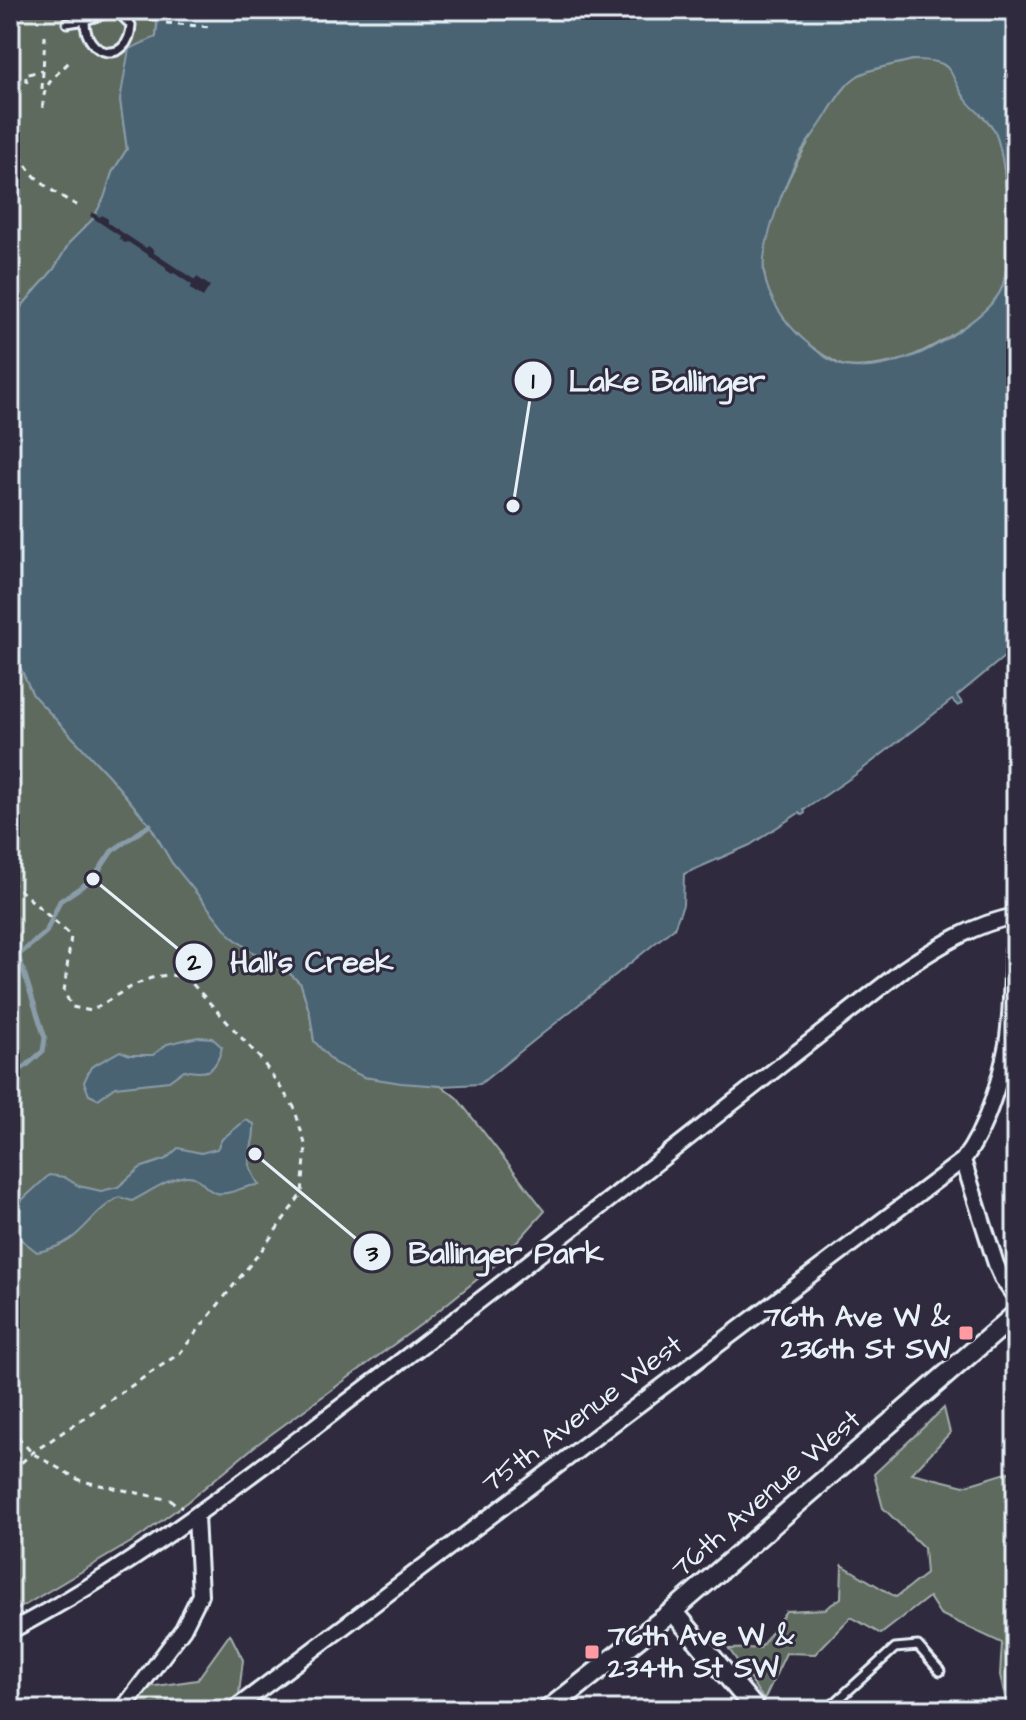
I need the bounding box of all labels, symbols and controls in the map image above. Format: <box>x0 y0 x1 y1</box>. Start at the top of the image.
callout: Lake Ballinger <box>513 353 782 407</box>
text: Lake Ballinger <box>569 361 766 405</box>
text: 1 <box>531 365 535 399</box>
callout: Hall's Creek <box>174 935 410 989</box>
text: Hall's Creek <box>230 942 394 984</box>
text: 2 <box>186 946 201 980</box>
callout: Ballinger Park <box>352 1225 619 1279</box>
text: Ballinger Park <box>408 1233 604 1277</box>
text: 3 <box>365 1237 379 1271</box>
place label: 76th Ave W & 236th St SW <box>763 1298 951 1369</box>
marker: 76th Ave W & 236th St SW <box>957 1324 975 1342</box>
street label: 75th Avenue West <box>473 1325 691 1503</box>
street label: 76th Avenue West <box>663 1400 870 1588</box>
place label: 76th Ave W & 234th St SW <box>607 1617 796 1688</box>
marker: 76th Ave W & 234th St SW <box>583 1643 601 1661</box>

